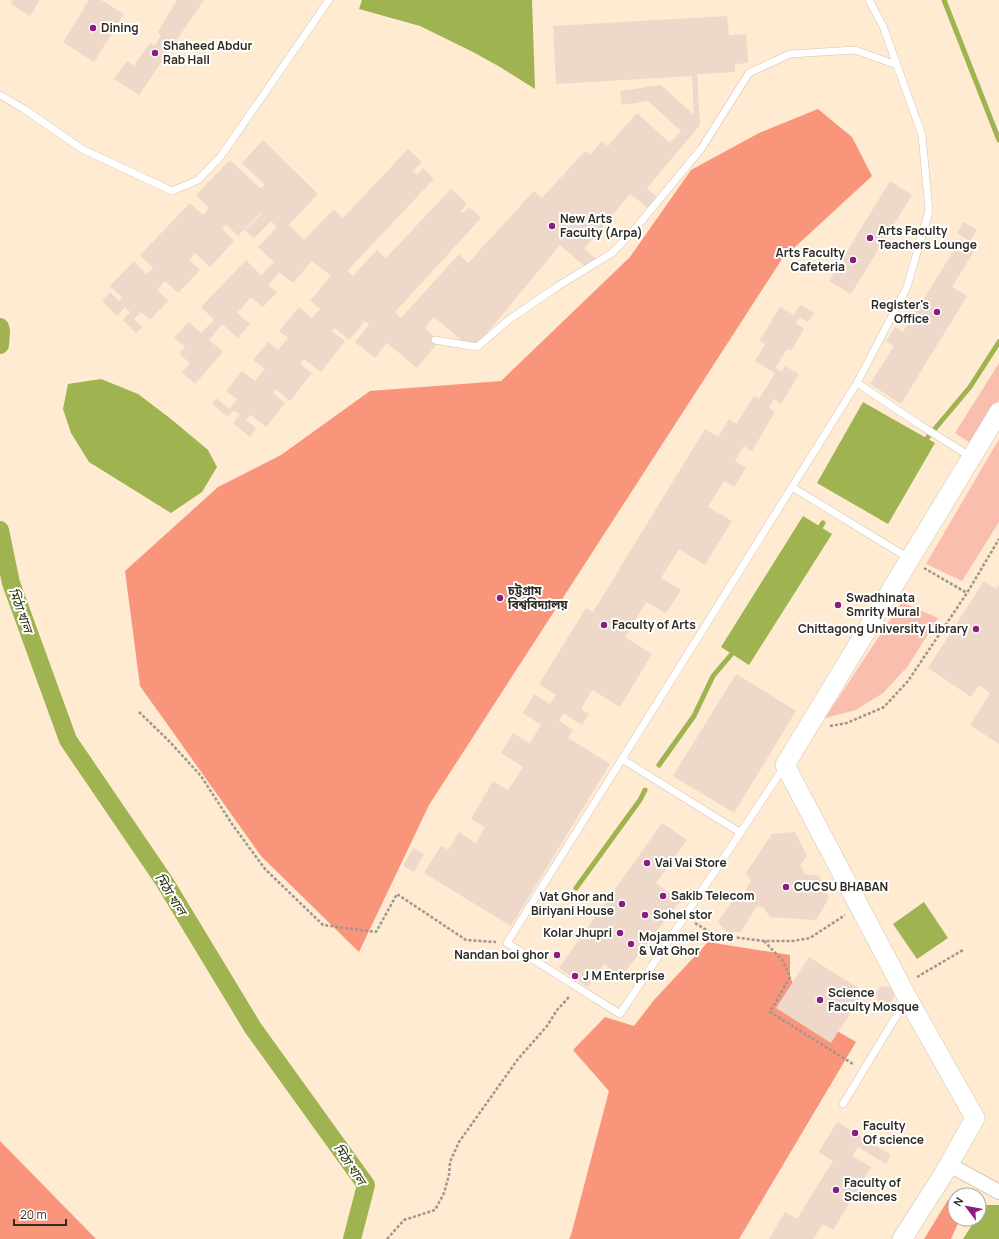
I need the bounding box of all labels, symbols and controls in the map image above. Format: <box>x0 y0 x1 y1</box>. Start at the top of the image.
place label: Dining <box>101 19 139 36</box>
marker: Dining <box>88 23 98 33</box>
place label: Shaheed Abdur Rab Hall <box>163 37 252 68</box>
marker: Shaheed Abdur Rab Hall <box>150 48 160 58</box>
place label: New Arts Faculty (Arpa) <box>560 210 643 241</box>
marker: New Arts Faculty (Arpa) <box>547 221 557 231</box>
place label: Arts Faculty Teachers Lounge <box>878 222 977 253</box>
marker: Arts Faculty Teachers Lounge <box>865 233 875 243</box>
place label: Arts Faculty Cafeteria <box>776 244 845 275</box>
marker: Arts Faculty Cafeteria <box>848 255 858 265</box>
place label: Register's Office <box>871 296 929 327</box>
marker: Register's Office <box>932 307 942 317</box>
place label: চট্টগ্রাম বিশ্ববিদ্যালয় <box>507 582 568 613</box>
water label: মিঠা খাল <box>5 585 38 637</box>
place label: Swadhinata Smrity Mural <box>846 589 920 620</box>
marker: চট্টগ্রাম বিশ্ববিদ্যালয় <box>495 593 505 603</box>
marker: Swadhinata Smrity Mural <box>833 600 843 610</box>
place label: Faculty of Arts <box>612 616 696 633</box>
marker: Faculty of Arts <box>599 620 609 630</box>
place label: Chittagong University Library <box>798 620 968 637</box>
marker: Chittagong University Library <box>971 624 981 634</box>
place label: Vai Vai Store <box>655 854 727 871</box>
marker: Vai Vai Store <box>642 858 652 868</box>
water label: মিঠা খাল <box>151 870 192 920</box>
place label: CUCSU BHABAN <box>794 878 888 895</box>
marker: CUCSU BHABAN <box>781 882 791 892</box>
place label: Sakib Telecom <box>671 887 755 904</box>
place label: Vat Ghor and Biriyani House <box>531 888 614 919</box>
marker: Sakib Telecom <box>658 891 668 901</box>
marker: Vat Ghor and Biriyani House <box>617 899 627 909</box>
place label: Sohel stor <box>653 906 713 923</box>
marker: Sohel stor <box>640 910 650 920</box>
place label: Kolar Jhupri <box>543 924 612 941</box>
marker: Kolar Jhupri <box>615 928 625 938</box>
place label: Mojammel Store & Vat Ghor <box>639 928 734 959</box>
marker: Mojammel Store & Vat Ghor <box>626 939 636 949</box>
place label: Nandan boi ghor <box>454 946 549 963</box>
marker: Nandan boi ghor <box>552 950 562 960</box>
place label: J M Enterprise <box>583 967 665 984</box>
marker: J M Enterprise <box>570 971 580 981</box>
place label: Science Faculty Mosque <box>828 984 919 1015</box>
marker: Science Faculty Mosque <box>815 995 825 1005</box>
place label: Faculty Of science <box>863 1117 924 1148</box>
marker: Faculty Of science <box>850 1128 860 1138</box>
water label: মিঠা খাল <box>330 1140 372 1190</box>
place label: Faculty of Sciences <box>844 1174 901 1205</box>
marker: Faculty of Sciences <box>831 1185 841 1195</box>
north arrow <box>947 1187 987 1227</box>
text: N <box>950 1194 967 1209</box>
scale bar <box>14 1201 66 1227</box>
text: 20 m <box>20 1206 47 1223</box>

